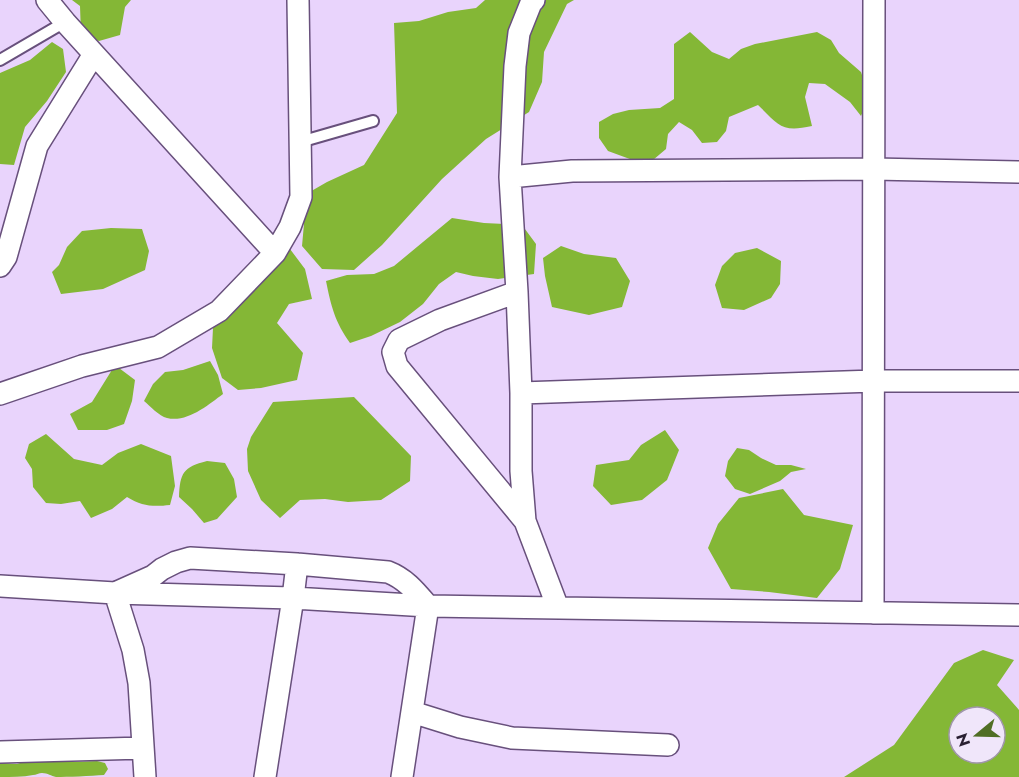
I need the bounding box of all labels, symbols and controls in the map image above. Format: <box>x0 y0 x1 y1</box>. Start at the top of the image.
north arrow <box>947 705 1007 765</box>
text: N <box>950 730 976 749</box>

